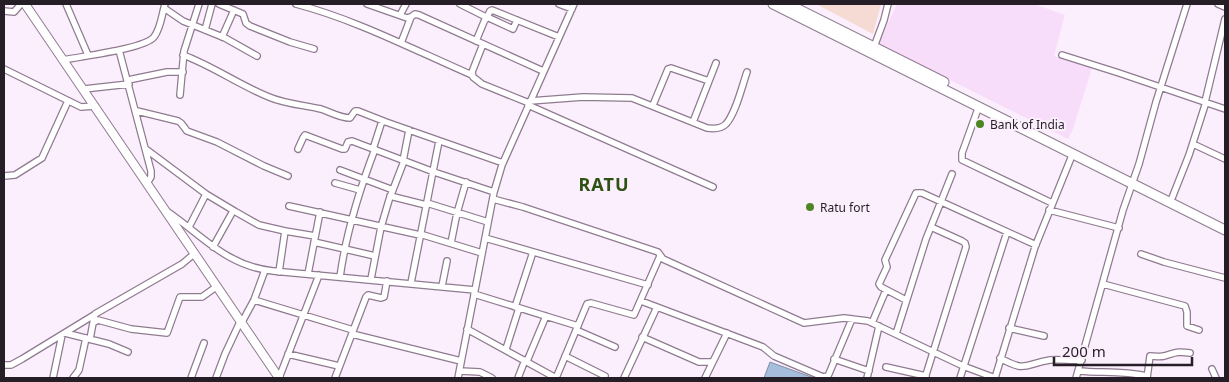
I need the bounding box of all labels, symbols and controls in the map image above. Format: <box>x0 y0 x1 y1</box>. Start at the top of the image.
place label: Bank of India <box>990 116 1065 133</box>
marker: Bank of India <box>974 118 986 130</box>
district label: RATU <box>579 172 630 196</box>
place label: Ratu fort <box>820 199 870 216</box>
marker: Ratu fort <box>804 201 816 213</box>
scale bar <box>1054 334 1192 366</box>
text: 200 m <box>1062 341 1106 361</box>

